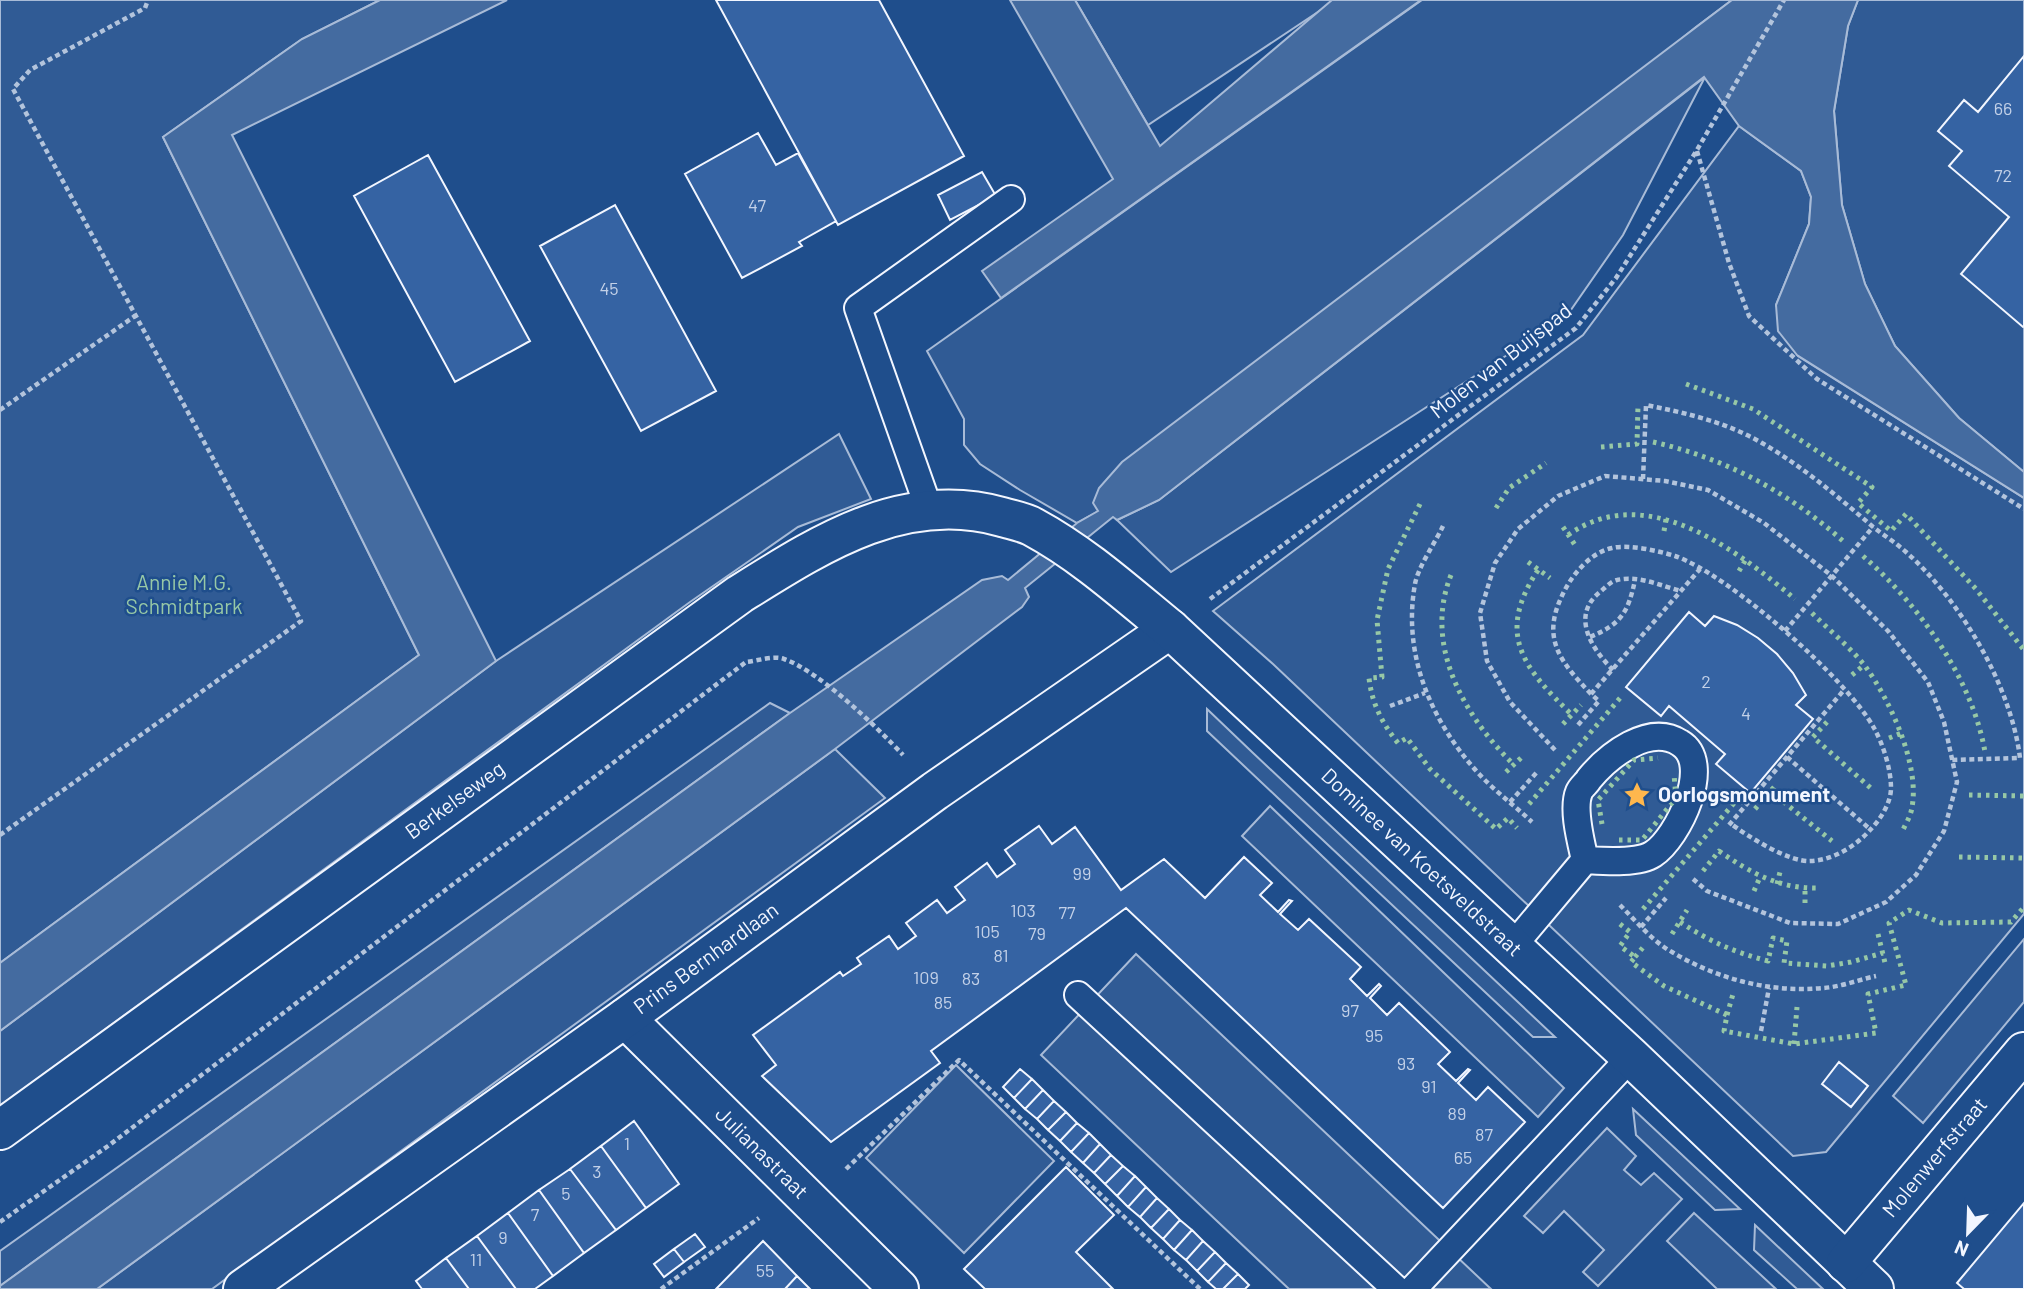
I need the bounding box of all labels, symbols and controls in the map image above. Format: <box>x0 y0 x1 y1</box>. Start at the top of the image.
house number: 66 <box>1994 97 2012 119</box>
house number: 72 <box>1994 164 2012 186</box>
house number: 47 <box>748 194 766 216</box>
house number: 45 <box>599 277 619 299</box>
street label: Molen van Buijspad <box>1424 297 1576 423</box>
park label: Annie M.G. Schmidtpark <box>126 569 242 618</box>
house number: 2 <box>1701 670 1711 692</box>
house number: 4 <box>1741 702 1751 724</box>
street label: Berkelseweg <box>400 755 509 843</box>
street label: Dominee van Koetsveldstraat <box>1317 762 1528 961</box>
place icon: Oorlogsmonument <box>1622 780 1652 810</box>
place label: Oorlogsmonument <box>1658 781 1830 806</box>
house number: 99 <box>1073 862 1091 884</box>
street label: Prins Bernhardlaan <box>628 896 783 1019</box>
house number: 103 <box>1010 899 1036 921</box>
house number: 77 <box>1058 901 1076 923</box>
house number: 105 <box>974 920 1000 942</box>
house number: 79 <box>1028 922 1046 944</box>
house number: 81 <box>993 944 1009 966</box>
house number: 109 <box>913 966 939 988</box>
house number: 83 <box>962 967 980 989</box>
house number: 85 <box>934 991 952 1013</box>
house number: 97 <box>1341 999 1359 1021</box>
house number: 95 <box>1365 1024 1383 1046</box>
house number: 93 <box>1397 1052 1415 1074</box>
house number: 91 <box>1421 1075 1437 1097</box>
street label: Molenwerfstraat <box>1876 1091 1991 1222</box>
street label: Julianastraat <box>711 1101 814 1203</box>
house number: 89 <box>1448 1102 1466 1124</box>
house number: 87 <box>1475 1123 1493 1145</box>
house number: 1 <box>624 1132 630 1154</box>
house number: 65 <box>1454 1146 1472 1168</box>
house number: 3 <box>592 1160 602 1182</box>
house number: 5 <box>561 1182 571 1204</box>
north arrow <box>1933 1198 2003 1268</box>
house number: 7 <box>531 1203 540 1225</box>
house number: 9 <box>498 1226 508 1248</box>
text: N <box>1951 1236 1971 1262</box>
house number: 11 <box>470 1248 482 1270</box>
house number: 55 <box>756 1259 774 1281</box>

